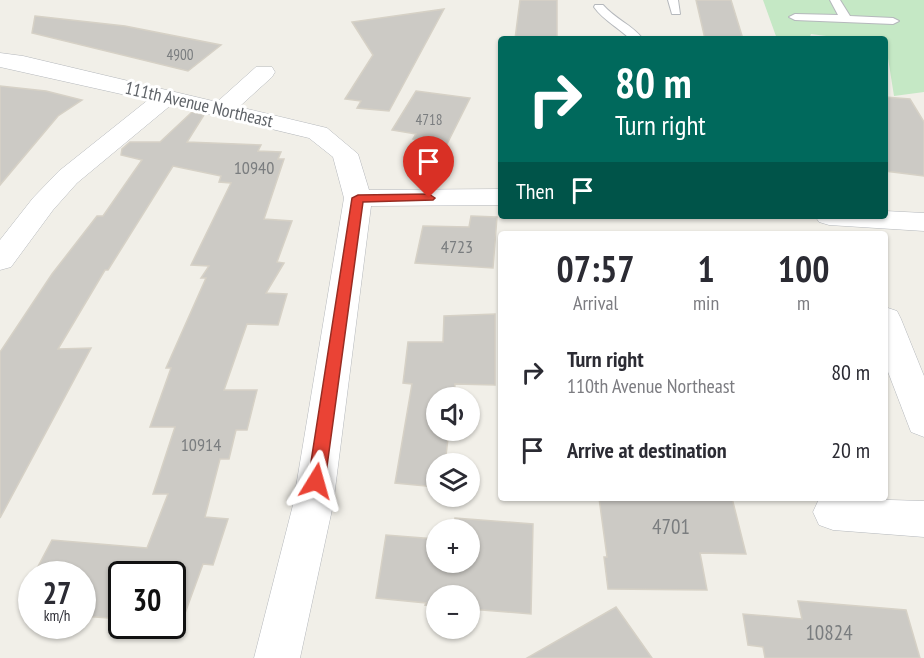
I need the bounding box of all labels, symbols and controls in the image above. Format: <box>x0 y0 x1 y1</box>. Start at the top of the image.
house number: 4900 <box>166 45 194 64</box>
text: 80 m <box>615 55 692 110</box>
icon: right <box>516 60 594 138</box>
street label: 111th Avenue Northeast <box>123 76 275 132</box>
text: Turn right <box>615 108 706 142</box>
house number: 4718 <box>415 110 443 129</box>
pin <box>403 136 454 198</box>
icon: arrive <box>412 145 445 178</box>
house number: 10940 <box>234 156 274 179</box>
icon: arrive <box>566 174 599 207</box>
text: Then <box>516 177 554 205</box>
house number: 4723 <box>441 235 473 258</box>
text: 07:57 <box>557 245 634 292</box>
text: 1 <box>697 245 715 292</box>
text: 100 <box>778 245 829 292</box>
text: Arrival <box>573 290 618 316</box>
text: min <box>693 290 719 316</box>
text: m <box>797 290 810 316</box>
text: Turn right <box>567 345 644 373</box>
icon: right <box>516 356 549 389</box>
text: 80 m <box>831 358 870 386</box>
text: 110th Avenue Northeast <box>567 373 735 399</box>
map controls <box>426 387 480 639</box>
button: sound <box>426 387 480 441</box>
house number: 10914 <box>181 433 221 456</box>
icon: arrive <box>516 434 549 467</box>
text: Arrive at destination <box>567 436 727 464</box>
text: 20 m <box>831 436 870 464</box>
position arrow <box>284 449 348 513</box>
button: layers <box>426 453 480 507</box>
house number: 4701 <box>652 513 690 540</box>
button: + <box>426 519 480 573</box>
speed limit sign: 30 <box>108 561 186 639</box>
text: 27 <box>43 573 71 612</box>
button: − <box>426 585 480 639</box>
text: km/h <box>44 606 70 625</box>
house number: 10824 <box>805 619 853 646</box>

